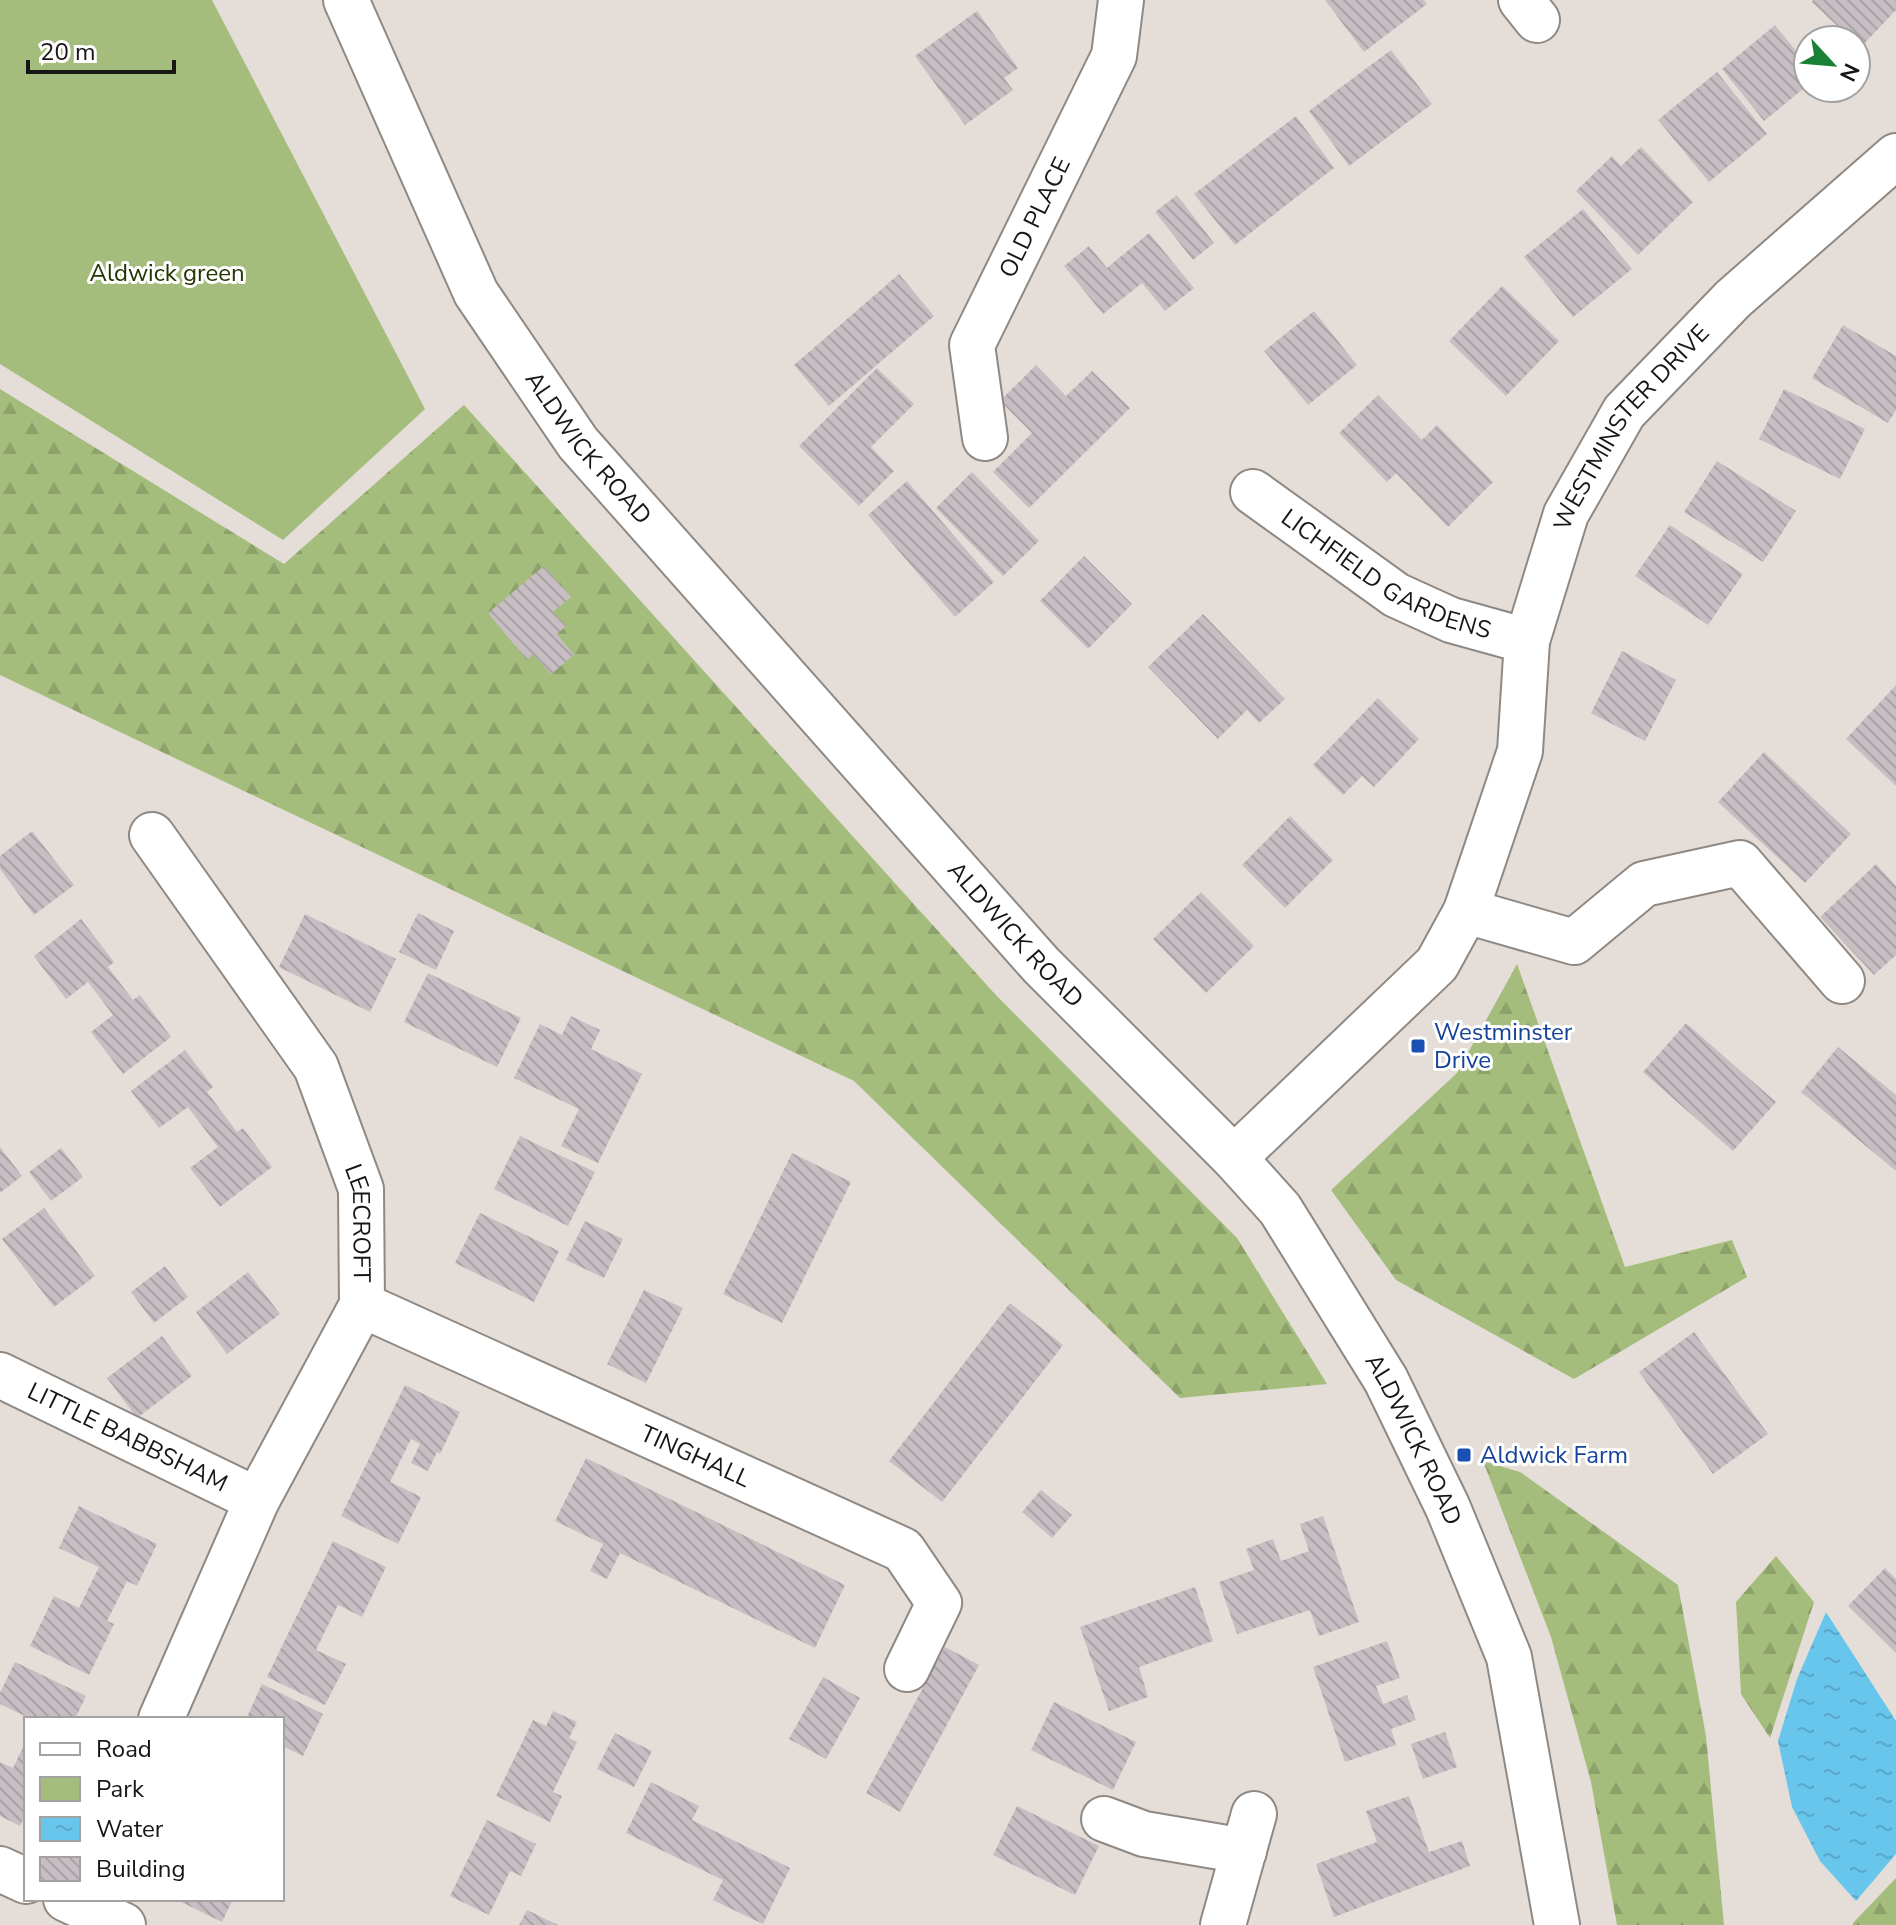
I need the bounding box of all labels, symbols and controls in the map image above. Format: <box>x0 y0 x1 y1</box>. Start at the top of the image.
scale bar <box>28 24 174 74</box>
north arrow <box>1792 24 1872 104</box>
text: 20 m <box>40 36 96 68</box>
text: N <box>1832 58 1866 86</box>
street label: OLD PLACE <box>992 152 1078 283</box>
park label: Aldwick green <box>89 257 245 289</box>
street label: WESTMINSTER DRIVE <box>1546 317 1716 534</box>
street label: ALDWICK ROAD <box>518 365 659 531</box>
street label: LICHFIELD GARDENS <box>1275 501 1495 646</box>
street label: ALDWICK ROAD <box>941 855 1090 1014</box>
place label: Westminster Drive <box>1434 1016 1573 1076</box>
marker: Westminster Drive <box>1409 1037 1427 1055</box>
street label: LEECROFT <box>337 1159 378 1283</box>
street label: ALDWICK ROAD <box>1358 1348 1469 1530</box>
street label: LITTLE BABBSHAM <box>22 1375 233 1499</box>
street label: TINGHALL <box>635 1417 756 1495</box>
place label: Aldwick Farm <box>1480 1439 1628 1471</box>
marker: Aldwick Farm <box>1455 1446 1473 1464</box>
legend <box>24 1717 284 1901</box>
text: Road <box>96 1733 152 1765</box>
text: Park <box>96 1773 145 1805</box>
text: Water <box>96 1813 164 1845</box>
text: Building <box>96 1853 186 1885</box>

